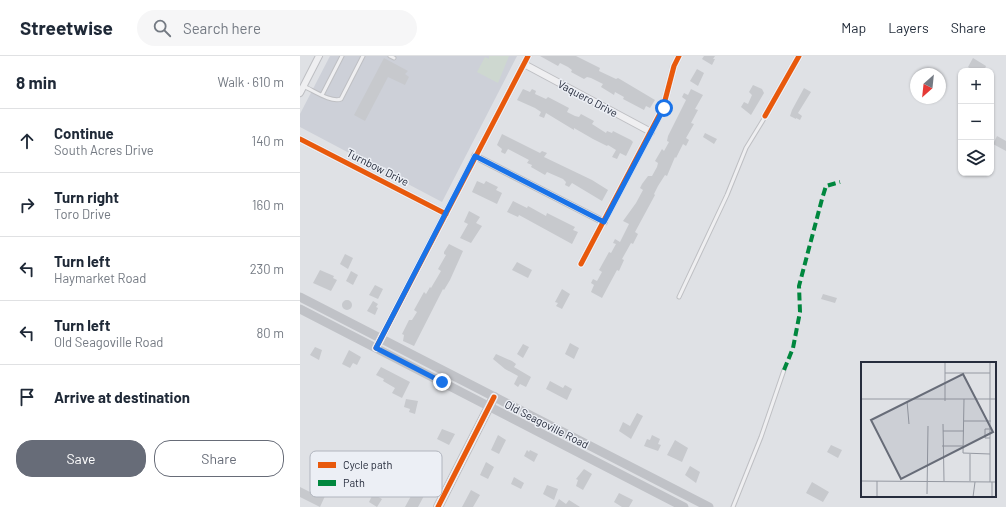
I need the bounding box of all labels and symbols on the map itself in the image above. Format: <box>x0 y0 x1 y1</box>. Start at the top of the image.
north arrow <box>910 68 946 104</box>
street label: Vaquero Drive <box>556 77 620 119</box>
route start <box>655 99 673 117</box>
street label: Turnbow Drive <box>345 146 411 188</box>
inset map <box>861 362 996 497</box>
route end <box>433 373 451 391</box>
street label: Old Seagoville Road <box>503 397 591 451</box>
legend <box>310 451 442 497</box>
text: Cycle path <box>343 458 393 471</box>
text: Path <box>343 476 365 489</box>

